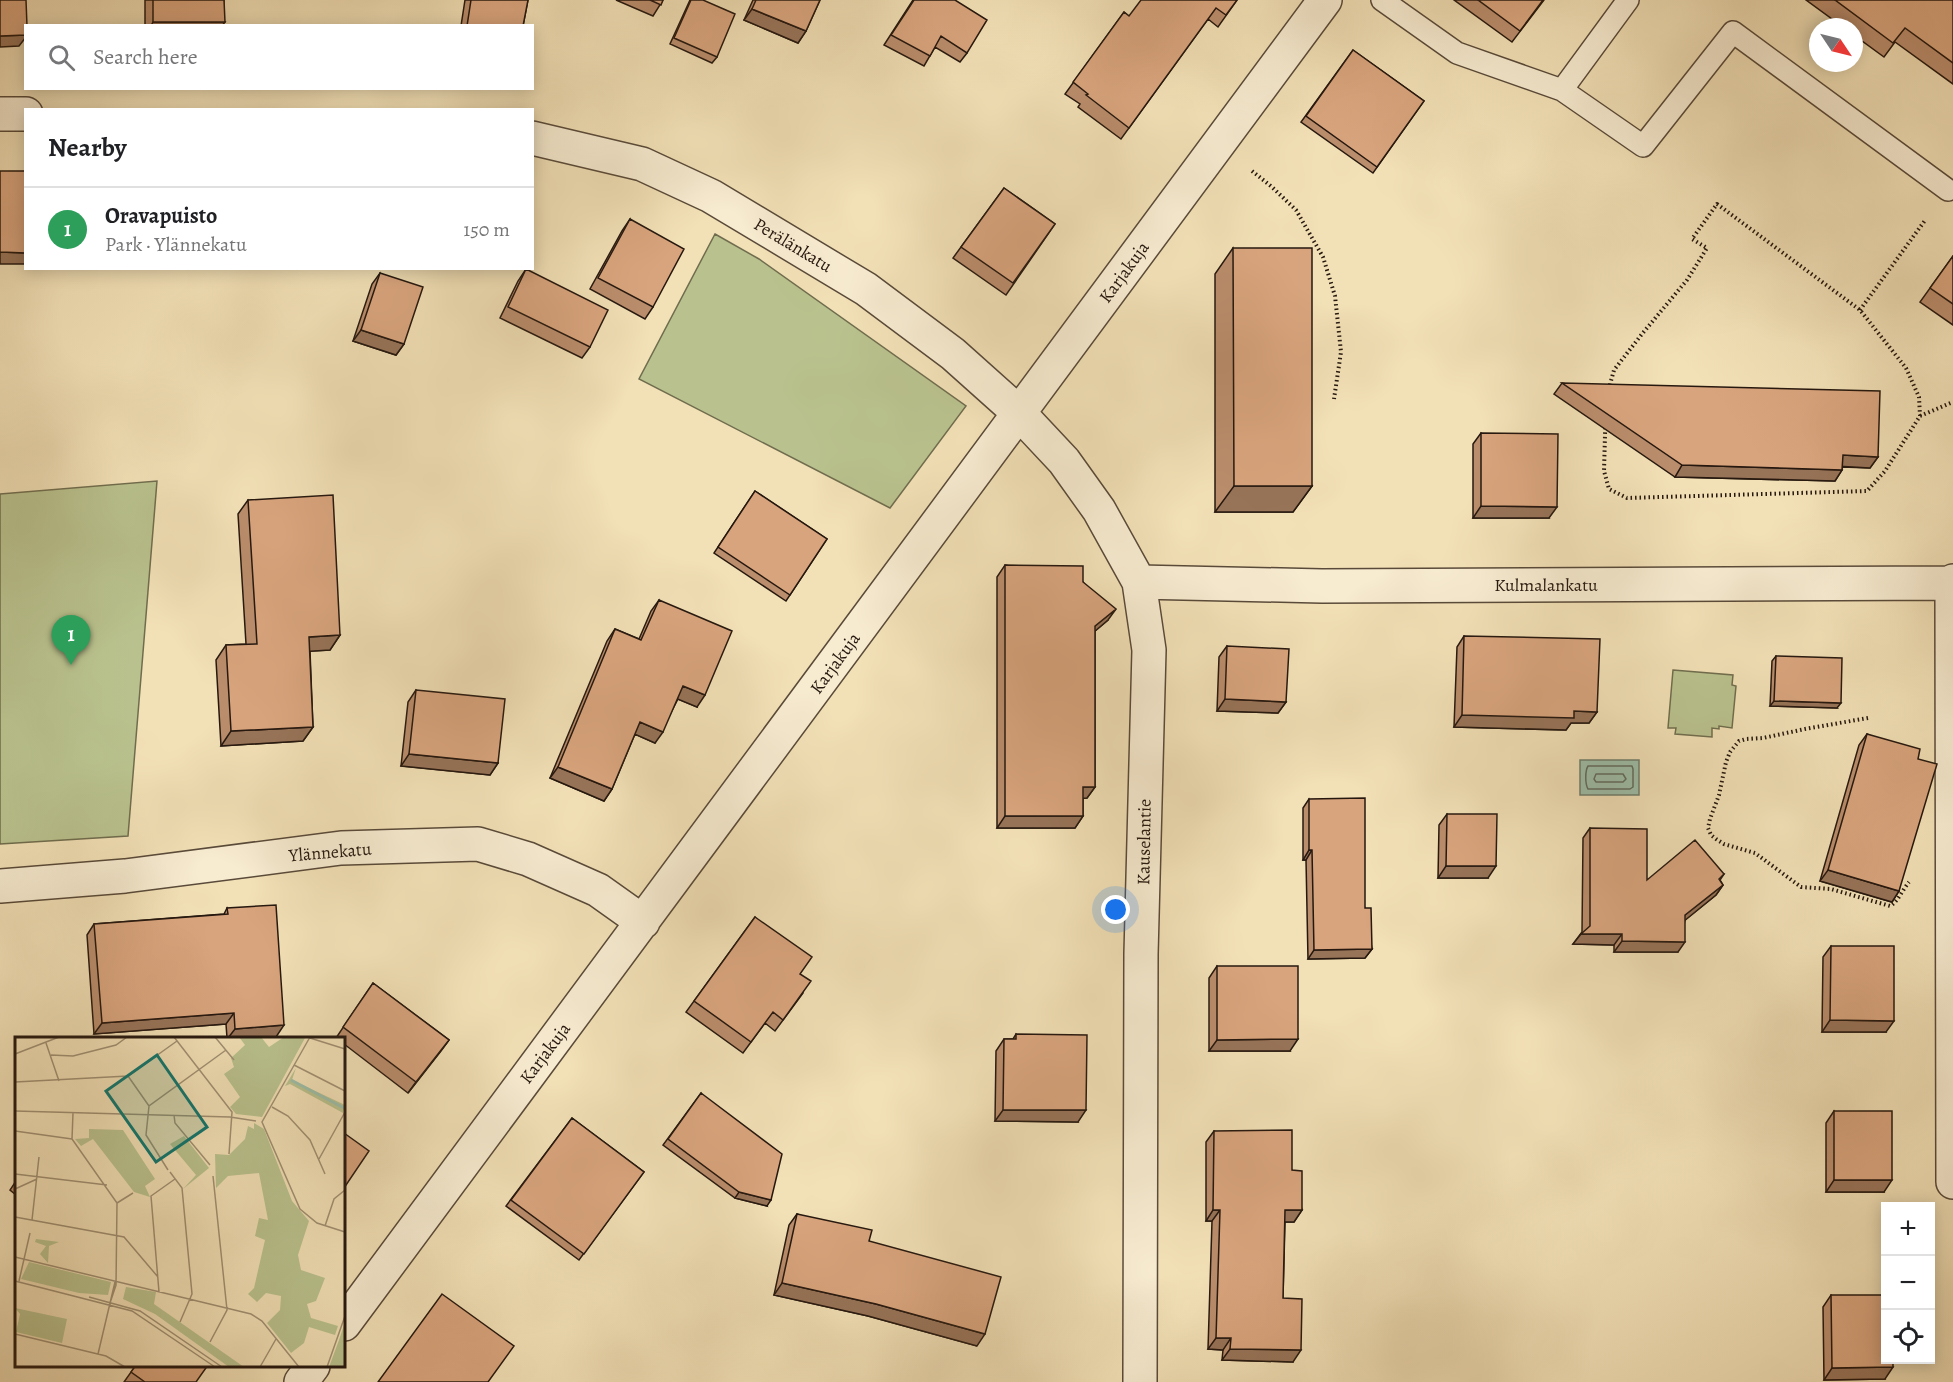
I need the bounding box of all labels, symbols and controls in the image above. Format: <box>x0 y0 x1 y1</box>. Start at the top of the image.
north arrow <box>1809 18 1863 72</box>
search box <box>24 24 534 90</box>
icon: search <box>45 41 78 74</box>
text: Search here <box>93 42 198 72</box>
text: Nearby <box>48 130 127 165</box>
text: Oravapuisto <box>105 201 217 231</box>
street label: Perälänkatu <box>749 212 837 278</box>
text: 1 <box>64 216 71 243</box>
text: 150 m <box>463 216 510 243</box>
text: Park · Ylännekatu <box>105 231 247 258</box>
street label: Karjakuja <box>1093 236 1155 308</box>
street label: Kulmalankatu <box>1494 573 1598 597</box>
pin: 1 <box>52 616 90 665</box>
street label: Karjakuja <box>804 627 866 699</box>
street label: Kauselantie <box>1131 799 1157 885</box>
street label: Ylännekatu <box>287 836 373 868</box>
your location <box>1101 895 1130 924</box>
street label: Karjakuja <box>514 1017 576 1089</box>
inset map <box>15 1037 345 1367</box>
map controls <box>1881 1202 1935 1364</box>
button: + <box>1881 1202 1935 1256</box>
button: − <box>1881 1256 1935 1310</box>
button: locate <box>1881 1310 1935 1364</box>

